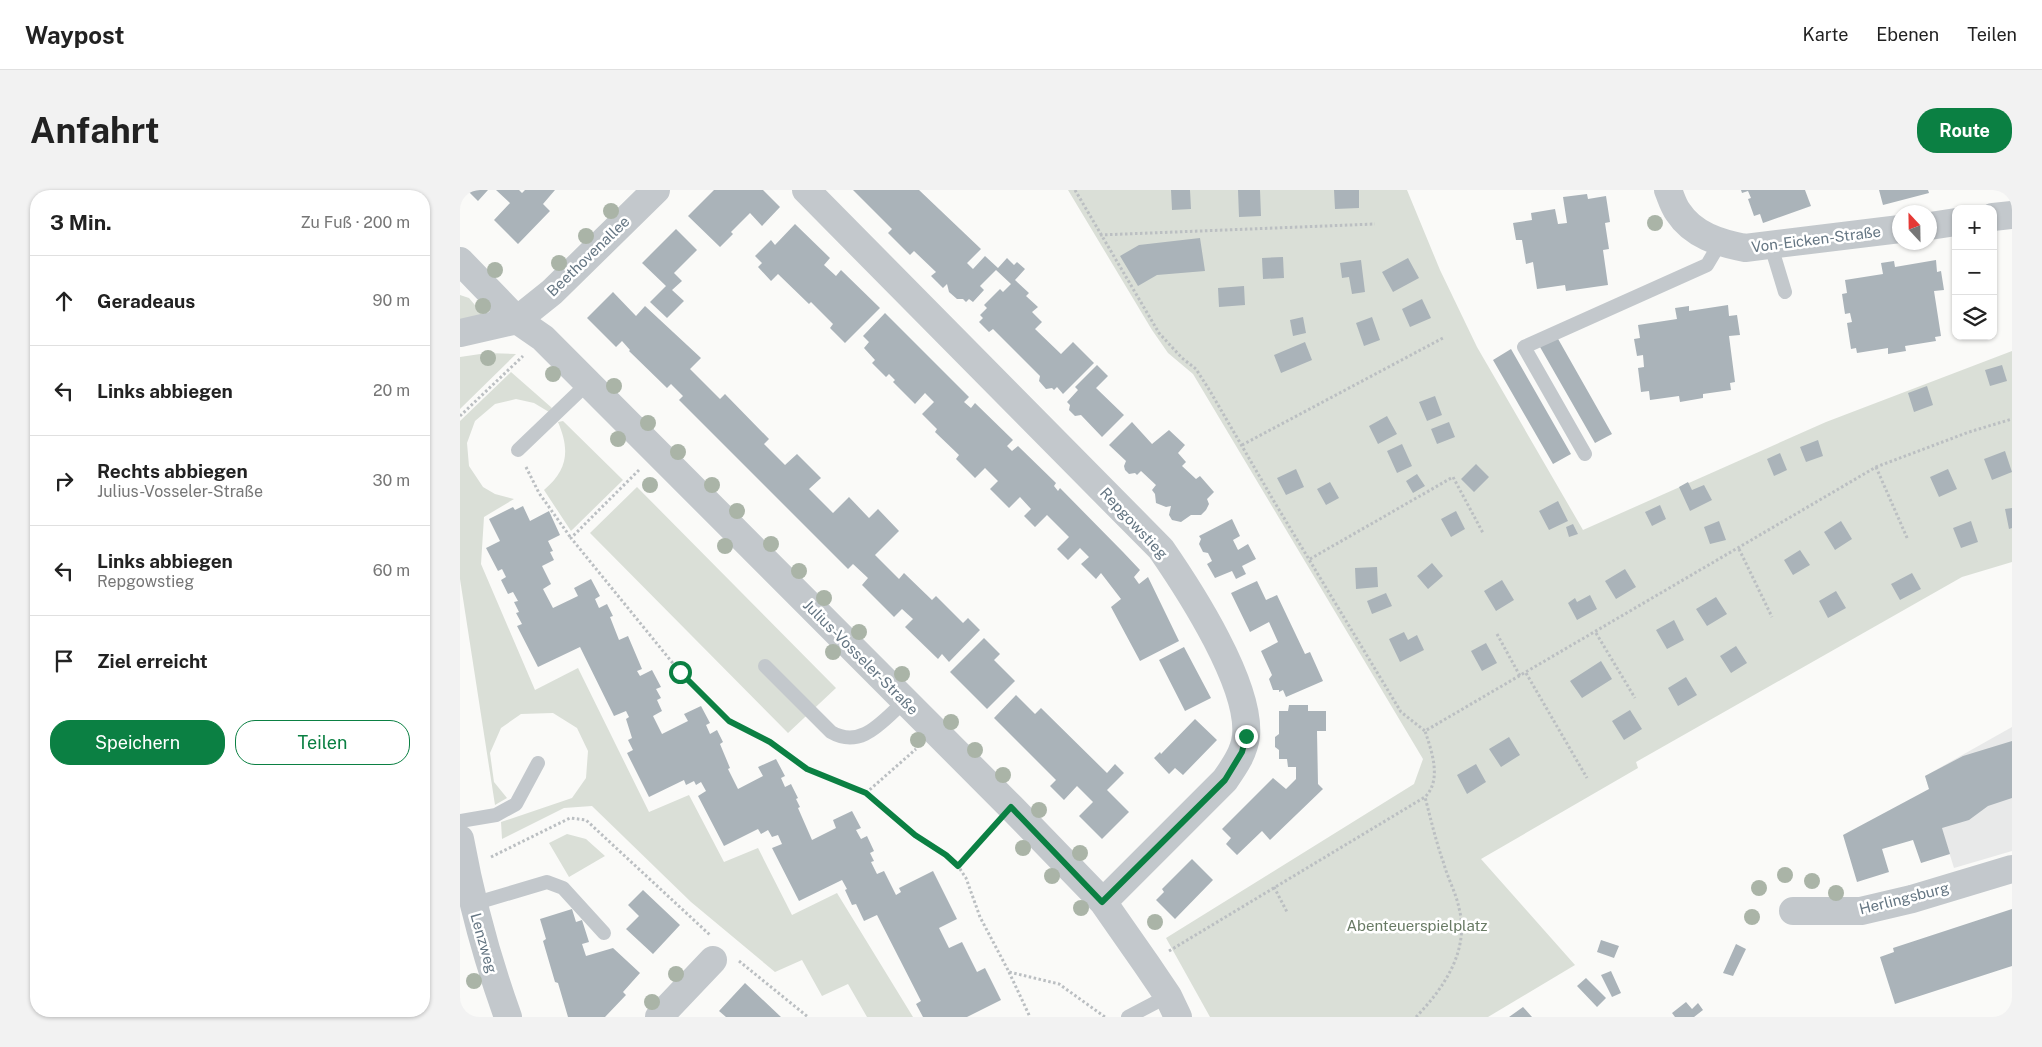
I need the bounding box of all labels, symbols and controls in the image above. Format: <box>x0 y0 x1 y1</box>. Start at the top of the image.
text: Waypost <box>25 21 125 49</box>
text: Karte <box>1803 24 1848 45</box>
text: Ebenen <box>1876 24 1939 45</box>
text: Teilen <box>1967 24 2017 45</box>
button: Route <box>1917 108 2012 153</box>
text: Anfahrt <box>30 110 160 151</box>
north arrow <box>1892 205 1937 250</box>
map controls <box>1952 205 1997 340</box>
button: + <box>1952 205 1997 250</box>
text: 3 Min. <box>50 210 112 235</box>
street label: Beethovenallee <box>543 212 633 300</box>
text: Zu Fuß · 200 m <box>300 213 410 232</box>
street label: Von-Eicken-Straße <box>1750 223 1882 255</box>
button: − <box>1952 250 1997 295</box>
icon: ahead <box>50 287 78 315</box>
text: Geradeaus <box>97 290 195 312</box>
text: 90 m <box>373 291 410 310</box>
button: layers <box>1952 295 1997 340</box>
icon: left <box>50 377 78 405</box>
text: Links abbiegen <box>97 380 233 402</box>
text: 20 m <box>373 381 410 400</box>
text: Rechts abbiegen <box>97 460 248 482</box>
icon: right <box>50 467 78 495</box>
text: 30 m <box>373 471 410 490</box>
text: Julius-Vosseler-Straße <box>97 482 263 501</box>
street label: Repgowstieg <box>1097 484 1171 562</box>
text: Links abbiegen <box>97 550 233 572</box>
icon: left <box>50 557 78 585</box>
text: 60 m <box>373 561 410 580</box>
text: Repgowstieg <box>97 572 194 591</box>
street label: Julius-Vosseler-Straße <box>800 596 922 718</box>
icon: arrive <box>50 647 78 675</box>
text: Ziel erreicht <box>97 650 208 672</box>
route start <box>669 661 692 684</box>
button: Speichern <box>50 720 225 765</box>
button: Teilen <box>235 720 410 765</box>
route end <box>1235 725 1258 748</box>
street label: Herlingsburg <box>1857 879 1951 917</box>
street label: Lenzweg <box>467 911 501 975</box>
park label: Abenteuerspielplatz <box>1346 917 1488 934</box>

